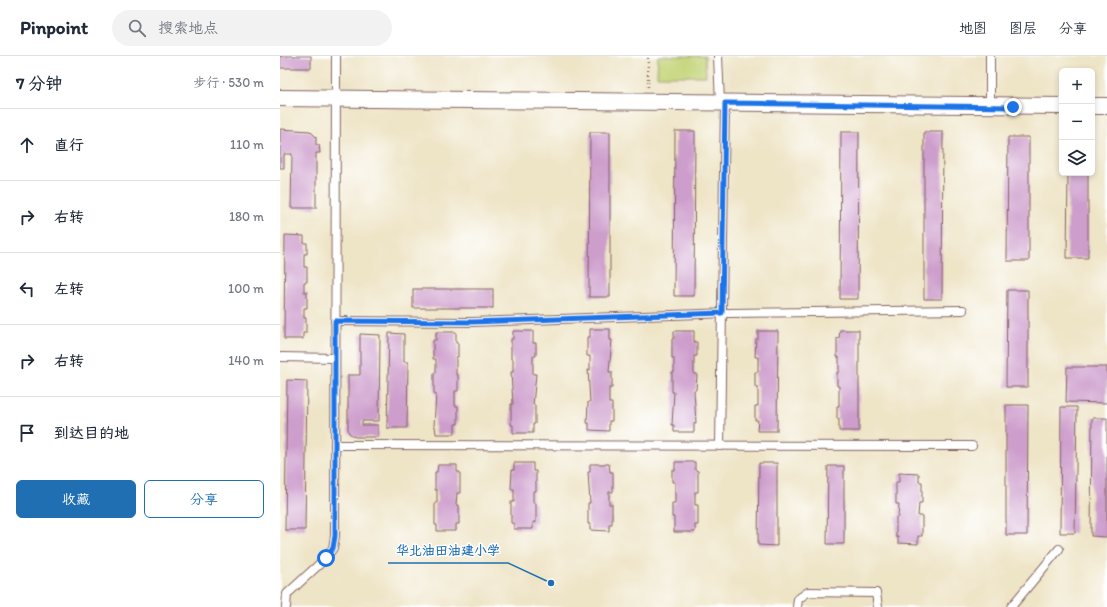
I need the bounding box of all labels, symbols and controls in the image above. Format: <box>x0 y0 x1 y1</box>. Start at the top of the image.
search box <box>112 10 392 46</box>
text: Pinpoint <box>20 16 88 39</box>
icon: search <box>126 17 148 39</box>
text: 搜索地点 <box>158 19 218 37</box>
text: 地图 <box>959 20 987 37</box>
text: 图层 <box>1009 20 1037 37</box>
text: 分享 <box>1059 20 1087 37</box>
map controls <box>1059 68 1095 176</box>
button: + <box>1059 68 1095 104</box>
text: 7 分钟 <box>16 73 62 93</box>
text: 步行 · 530 m <box>193 75 264 90</box>
route end <box>1004 98 1022 116</box>
button: − <box>1059 104 1095 140</box>
icon: ahead <box>16 134 38 156</box>
text: 直行 <box>54 136 84 154</box>
text: 110 m <box>230 137 264 152</box>
button: layers <box>1059 140 1095 176</box>
icon: right <box>16 206 38 228</box>
text: 右转 <box>54 208 84 226</box>
text: 180 m <box>229 209 264 224</box>
icon: left <box>16 278 38 300</box>
text: 左转 <box>54 280 84 298</box>
text: 100 m <box>228 281 264 296</box>
icon: right <box>16 350 38 372</box>
text: 右转 <box>54 352 84 370</box>
text: 140 m <box>228 353 264 368</box>
icon: arrive <box>16 422 38 444</box>
text: 到达目的地 <box>54 424 129 442</box>
button: 收藏 <box>16 480 136 518</box>
button: 分享 <box>144 480 264 518</box>
callout: 华北油田油建小学 <box>388 538 508 563</box>
text: 华北油田油建小学 <box>396 543 500 558</box>
route start <box>317 549 335 567</box>

